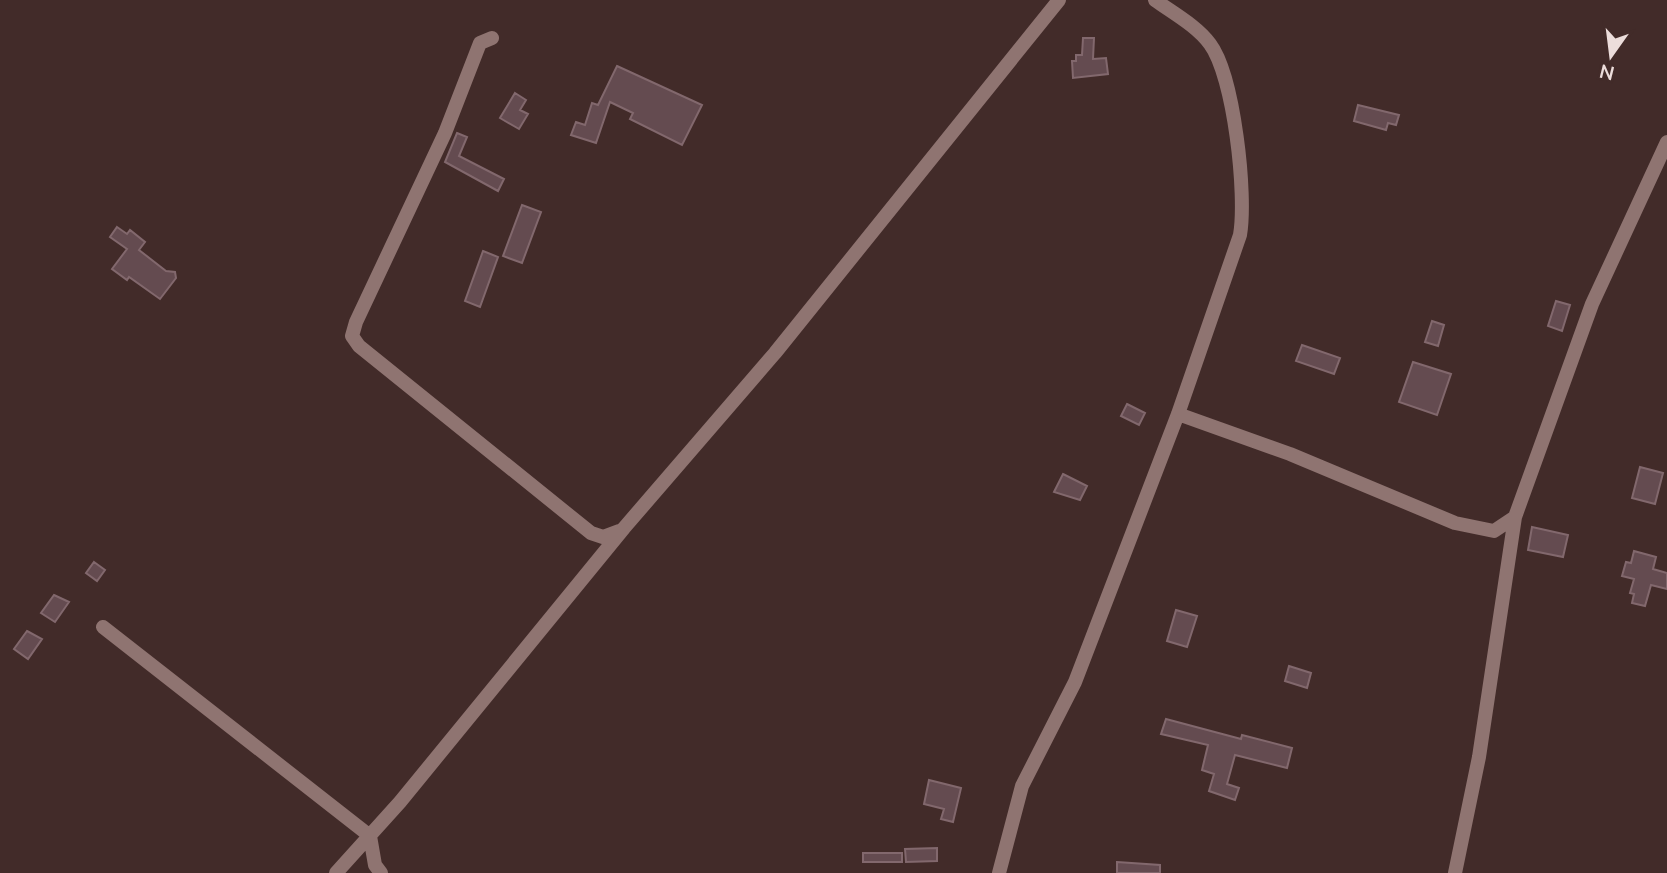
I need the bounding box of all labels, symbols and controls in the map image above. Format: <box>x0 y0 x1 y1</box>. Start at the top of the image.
north arrow <box>1576 21 1646 91</box>
text: N <box>1597 59 1617 86</box>

